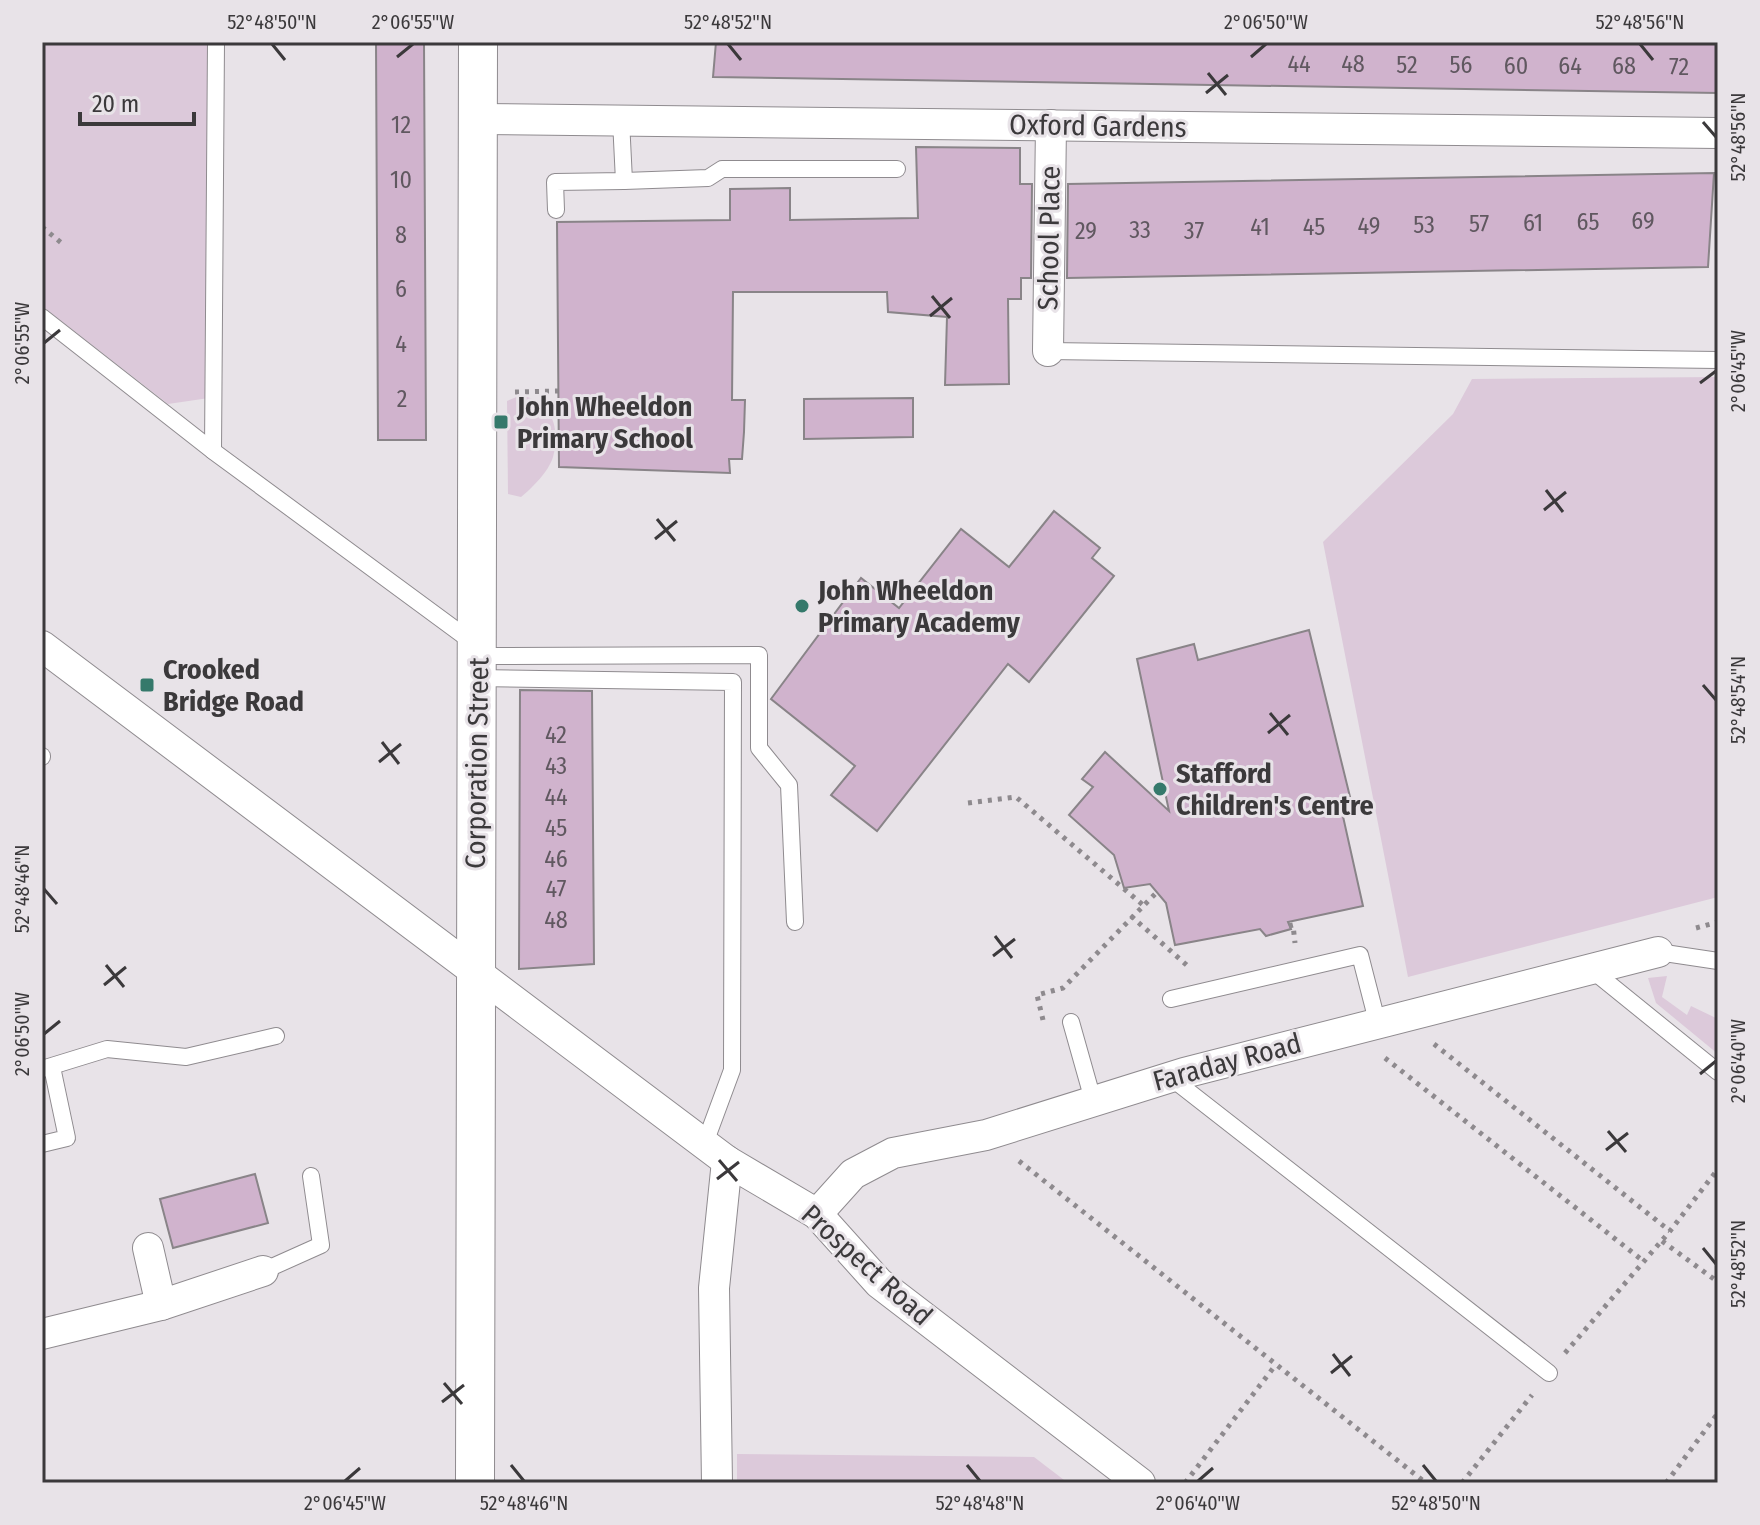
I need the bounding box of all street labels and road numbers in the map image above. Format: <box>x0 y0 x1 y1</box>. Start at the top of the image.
street label: Oxford Gardens <box>1009 108 1187 144</box>
street label: School Place <box>1031 165 1067 311</box>
street label: Corporation Street <box>459 656 495 869</box>
street label: Faraday Road <box>1149 1026 1305 1098</box>
street label: Prospect Road <box>795 1198 939 1332</box>

